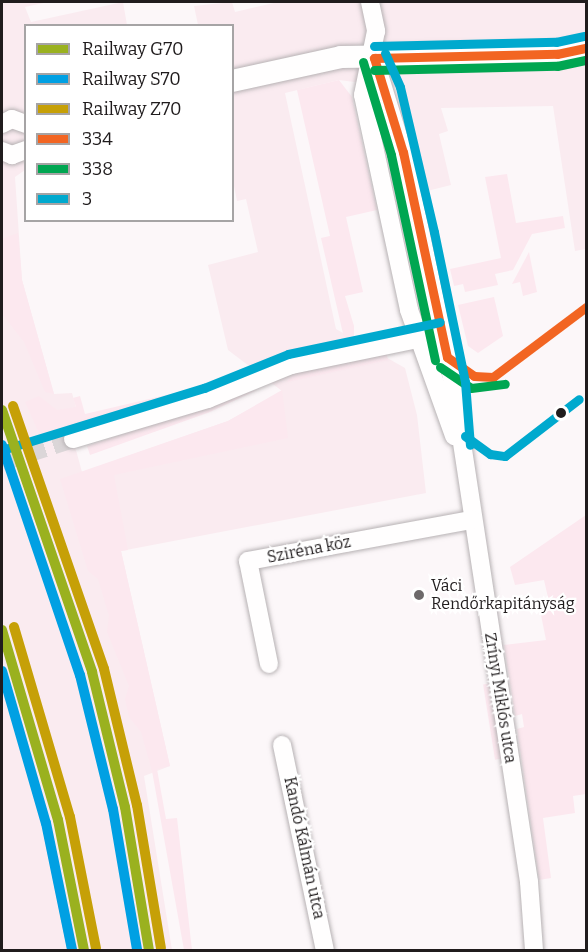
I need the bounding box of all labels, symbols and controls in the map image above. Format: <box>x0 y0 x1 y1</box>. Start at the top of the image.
legend <box>24 24 234 222</box>
text: Railway G70 <box>82 38 184 60</box>
text: Railway S70 <box>82 68 181 90</box>
text: Railway Z70 <box>82 98 181 120</box>
text: 334 <box>82 128 113 150</box>
text: 338 <box>82 158 113 180</box>
text: 3 <box>82 188 92 210</box>
unlabelled marker <box>555 407 567 419</box>
street label: Sziréna köz <box>265 532 353 568</box>
place label: Váci Rendőrkapitányság <box>431 576 575 614</box>
marker: Váci Rendőrkapitányság <box>412 588 426 602</box>
street label: Zrínyi Miklós utca <box>480 631 520 765</box>
street label: Kandó Kálmán utca <box>280 775 328 921</box>

